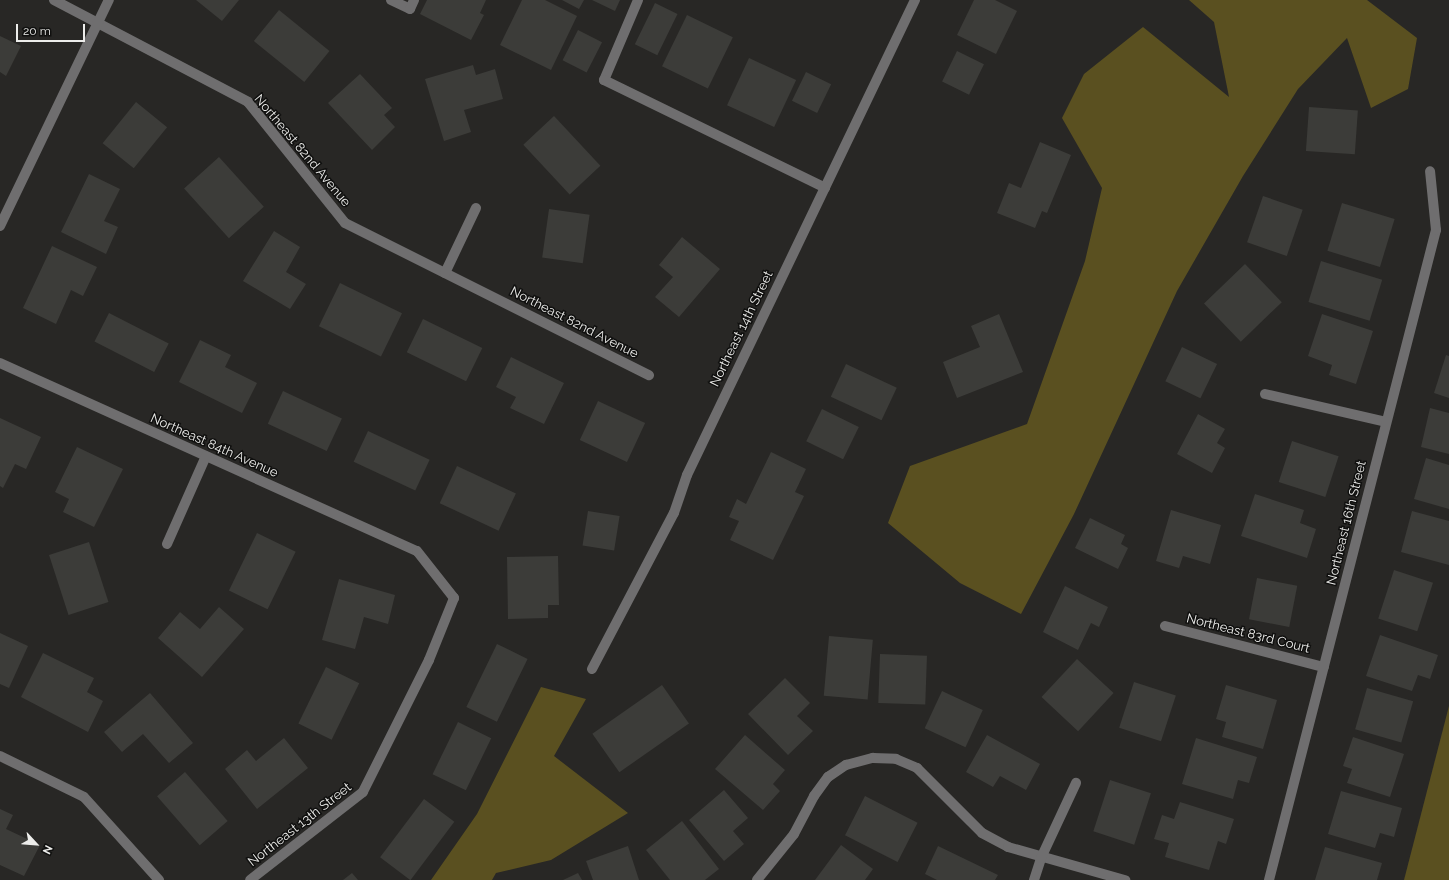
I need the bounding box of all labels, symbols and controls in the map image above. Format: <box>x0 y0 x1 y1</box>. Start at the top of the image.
scale bar <box>18 16 87 42</box>
text: 20 m <box>23 24 51 38</box>
street label: Northeast 82nd Avenue <box>250 92 354 210</box>
street label: Northeast 14th Street <box>707 269 777 389</box>
street label: Northeast 82nd Avenue <box>507 284 641 362</box>
street label: Northeast 84th Avenue <box>148 411 280 481</box>
street label: Northeast 16th Street <box>1324 459 1370 587</box>
street label: Northeast 83rd Court <box>1185 611 1311 657</box>
street label: Northeast 13th Street <box>245 780 355 870</box>
north arrow <box>16 824 56 864</box>
text: N <box>40 843 55 856</box>

